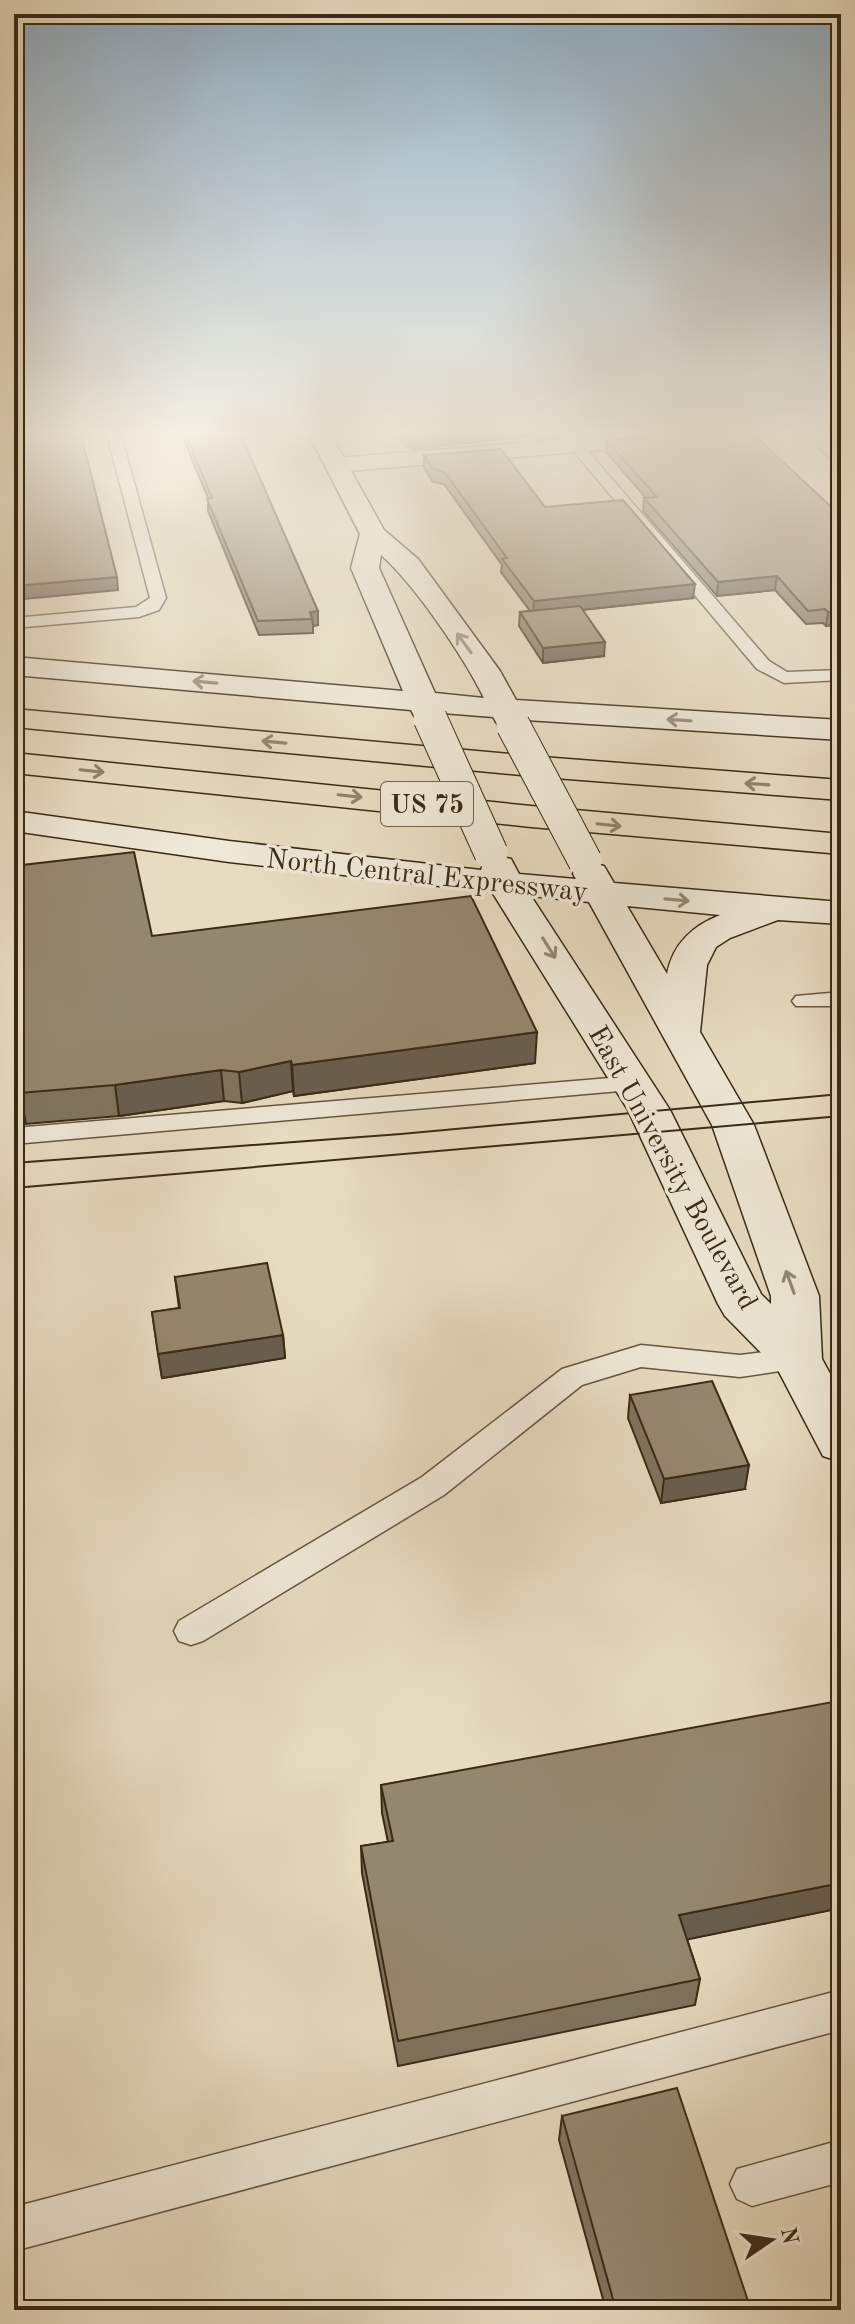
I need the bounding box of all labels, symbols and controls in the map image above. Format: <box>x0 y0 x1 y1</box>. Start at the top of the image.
one-way arrow <box>456 632 473 654</box>
one-way arrow <box>192 674 218 689</box>
one-way arrow <box>666 712 693 727</box>
one-way arrow <box>261 735 288 750</box>
one-way arrow <box>78 763 105 778</box>
one-way arrow <box>744 776 771 791</box>
road number: US 75 <box>381 782 473 826</box>
one-way arrow <box>336 788 363 803</box>
one-way arrow <box>595 817 622 832</box>
street label: North Central Expressway <box>265 846 589 908</box>
one-way arrow <box>664 893 690 908</box>
one-way arrow <box>541 936 557 959</box>
street label: East University Boulevard <box>582 1022 761 1315</box>
one-way arrow <box>782 1270 796 1295</box>
north arrow <box>731 2200 811 2280</box>
text: N <box>776 2225 801 2247</box>

